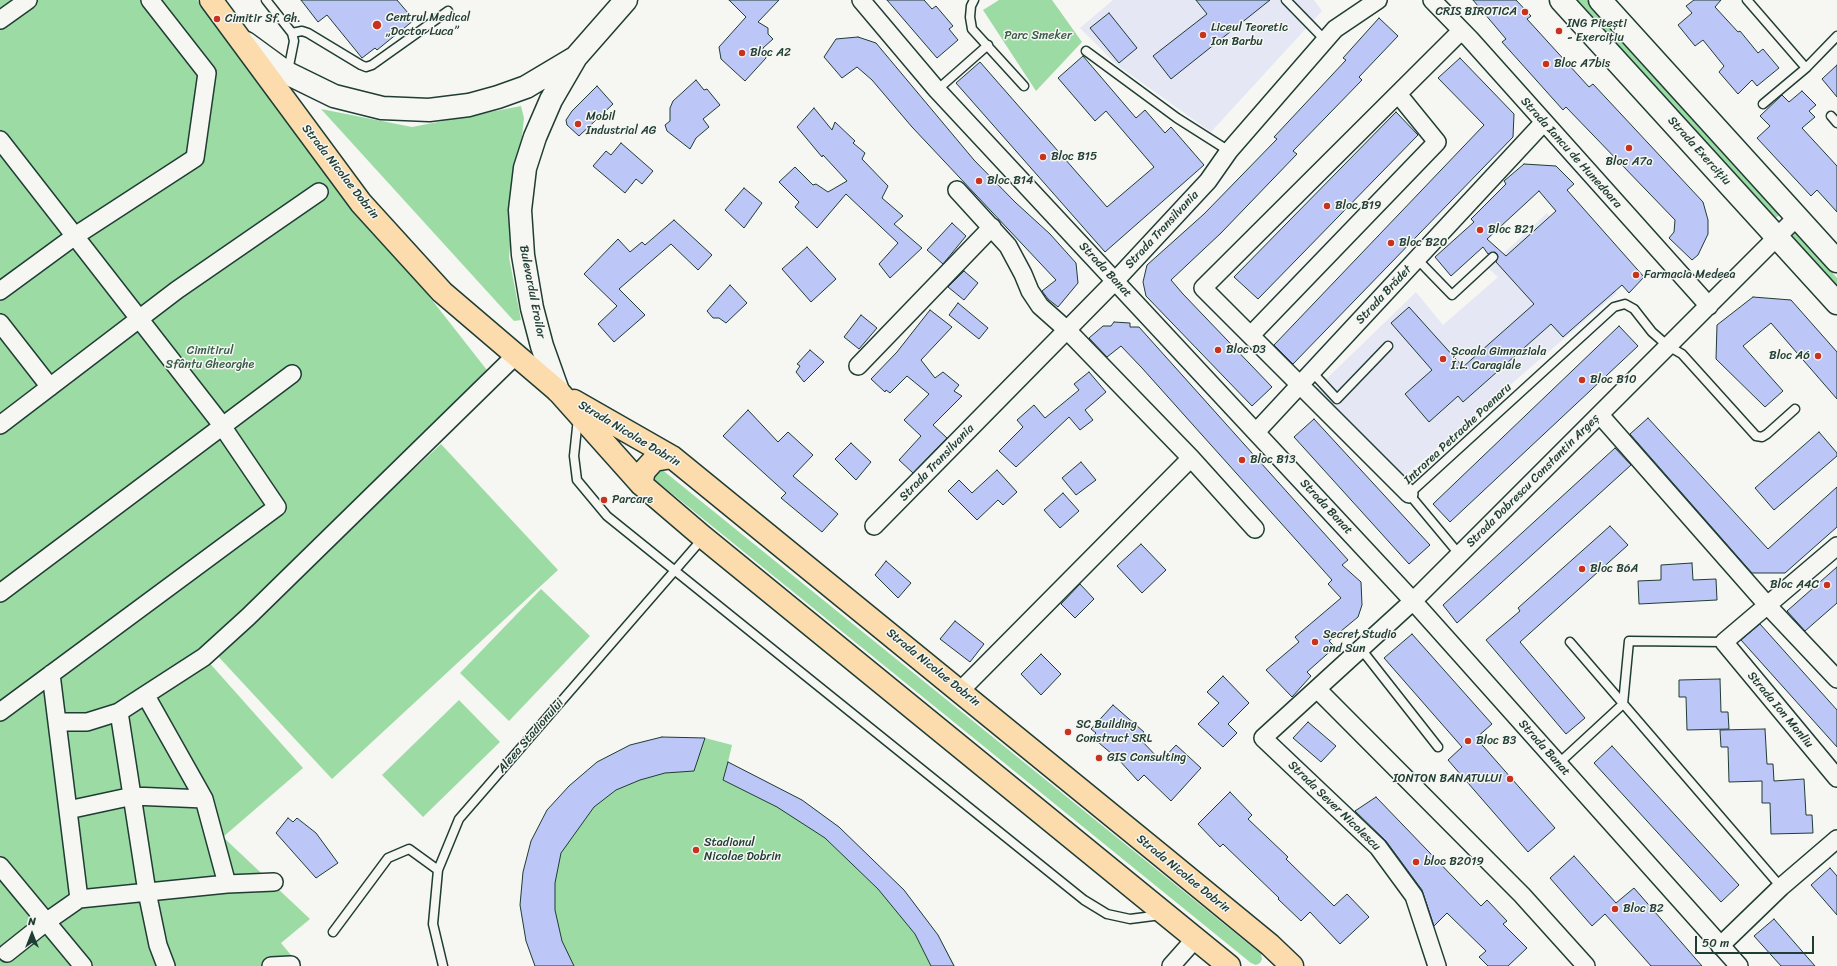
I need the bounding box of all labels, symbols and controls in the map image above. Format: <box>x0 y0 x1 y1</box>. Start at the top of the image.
place label: CRIS BIROTICA <box>1436 5 1517 19</box>
marker: CRIS BIROTICA <box>1520 7 1530 17</box>
place label: Centrul Medical „Doctor Luca” <box>386 11 470 39</box>
place label: Cimitir Sf. Gh. <box>225 12 301 26</box>
marker: Cimitir Sf. Gh. <box>212 14 222 24</box>
place label: ING Pitești - Exercițiu <box>1567 17 1627 45</box>
marker: Centrul Medical „Doctor Luca” <box>371 19 383 31</box>
place label: Liceul Teoretic Ion Barbu <box>1211 21 1288 49</box>
marker: ING Pitești - Exercițiu <box>1554 26 1564 36</box>
park label: Parc Smeker <box>1004 29 1072 43</box>
marker: Liceul Teoretic Ion Barbu <box>1198 30 1208 40</box>
place label: Bloc A2 <box>750 46 791 60</box>
marker: Bloc A2 <box>737 48 747 58</box>
place label: Bloc A7bis <box>1554 57 1610 71</box>
marker: Bloc A7bis <box>1541 59 1551 69</box>
street label: Strada Iancu de Hunedoara <box>1517 95 1625 211</box>
place label: Mobil Industrial AG <box>586 110 656 138</box>
street label: Strada Exercițiu <box>1664 114 1734 188</box>
marker: Mobil Industrial AG <box>573 119 583 129</box>
street label: Strada Nicolae Dobrin <box>299 122 381 222</box>
marker: Bloc A7a <box>1624 143 1634 153</box>
place label: Bloc B15 <box>1051 150 1097 164</box>
marker: Bloc B15 <box>1038 152 1048 162</box>
place label: Bloc A7a <box>1606 155 1652 169</box>
place label: Bloc B14 <box>987 174 1033 188</box>
marker: Bloc B14 <box>974 176 984 186</box>
street label: Strada Transilvania <box>1122 188 1202 272</box>
place label: Bloc B19 <box>1335 199 1381 213</box>
marker: Bloc B19 <box>1322 201 1332 211</box>
place label: Bloc B21 <box>1488 223 1534 237</box>
marker: Bloc B21 <box>1475 225 1485 235</box>
place label: Bloc B20 <box>1399 236 1447 250</box>
marker: Bloc B20 <box>1386 238 1396 248</box>
street label: Strada Banat <box>1076 239 1134 301</box>
street label: Bulevardul Eroilor <box>516 244 548 340</box>
street label: Strada Brădet <box>1353 263 1415 327</box>
place label: Farmacia Medeea <box>1644 268 1735 282</box>
marker: Farmacia Medeea <box>1631 270 1641 280</box>
place label: Bloc D3 <box>1226 343 1266 357</box>
park label: Cimitirul Sfântu Gheorghe <box>166 344 254 372</box>
marker: Bloc D3 <box>1213 345 1223 355</box>
place label: Școala Gimnaziala I.L. Caragiale <box>1451 345 1546 373</box>
place label: Bloc A6 <box>1769 349 1810 363</box>
marker: Bloc A6 <box>1813 351 1823 361</box>
marker: Școala Gimnaziala I.L. Caragiale <box>1438 354 1448 364</box>
place label: Bloc B10 <box>1590 373 1636 387</box>
marker: Bloc B10 <box>1577 375 1587 385</box>
street label: Intrarea Petrache Poenaru <box>1401 380 1515 488</box>
street label: Strada Nicolae Dobrin <box>575 398 683 470</box>
street label: Strada Dobrescu Constantin Argeș <box>1463 411 1603 551</box>
street label: Strada Transilvania <box>897 422 977 504</box>
place label: Bloc B13 <box>1250 453 1296 467</box>
marker: Bloc B13 <box>1237 455 1247 465</box>
street label: Strada Banat <box>1297 476 1355 538</box>
place label: Parcare <box>612 493 653 507</box>
marker: Parcare <box>599 495 609 505</box>
place label: Bloc B6A <box>1590 562 1638 576</box>
marker: Bloc B6A <box>1577 564 1587 574</box>
place label: Bloc A4C <box>1770 578 1819 592</box>
marker: Bloc A4C <box>1822 580 1832 590</box>
street label: Strada Nicolae Dobrin <box>883 626 983 710</box>
place label: Secret Studio and Sun <box>1323 628 1397 656</box>
marker: Secret Studio and Sun <box>1310 637 1320 647</box>
street label: Strada Ion Manliu <box>1744 669 1816 751</box>
street label: Aleea Stadionului <box>495 696 567 776</box>
street label: Strada Banat <box>1515 717 1573 779</box>
place label: SC Building Construct SRL <box>1076 718 1152 746</box>
marker: SC Building Construct SRL <box>1063 727 1073 737</box>
place label: Bloc B3 <box>1476 734 1516 748</box>
marker: Bloc B3 <box>1463 736 1473 746</box>
place label: GIS Consulting <box>1107 751 1186 765</box>
marker: GIS Consulting <box>1094 753 1104 763</box>
street label: Strada Sever Nicolescu <box>1285 758 1383 854</box>
place label: IONTON BANATULUI <box>1393 772 1502 786</box>
marker: IONTON BANATULUI <box>1505 774 1515 784</box>
street label: Strada Nicolae Dobrin <box>1133 832 1233 916</box>
place label: Stadionul Nicolae Dobrin <box>704 836 781 864</box>
marker: Stadionul Nicolae Dobrin <box>691 845 701 855</box>
place label: bloc B2019 <box>1424 855 1484 869</box>
marker: bloc B2019 <box>1411 857 1421 867</box>
place label: Bloc B2 <box>1623 902 1664 916</box>
marker: Bloc B2 <box>1610 904 1620 914</box>
text: N <box>28 912 36 931</box>
north arrow <box>12 914 52 954</box>
scale bar <box>1697 928 1816 954</box>
text: 50 m <box>1702 932 1729 954</box>

